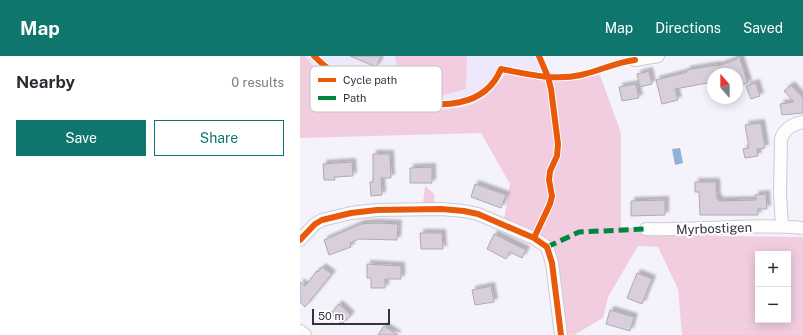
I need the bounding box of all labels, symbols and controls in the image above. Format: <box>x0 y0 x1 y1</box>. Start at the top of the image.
text: Map <box>20 17 60 39</box>
text: Map <box>605 20 633 36</box>
text: Directions <box>655 20 721 36</box>
text: Saved <box>743 20 783 36</box>
legend <box>310 66 442 112</box>
north arrow <box>707 68 743 104</box>
text: Nearby <box>16 72 75 92</box>
text: Cycle path <box>343 74 397 86</box>
text: 0 results <box>231 75 284 90</box>
text: Path <box>343 92 366 104</box>
button: Save <box>16 120 146 156</box>
button: Share <box>154 120 284 156</box>
street label: Myrbostigen <box>676 220 752 237</box>
map controls <box>755 251 791 323</box>
button: + <box>755 251 791 287</box>
button: − <box>755 287 791 323</box>
scale bar <box>312 307 390 326</box>
text: 50 m <box>318 310 344 322</box>

